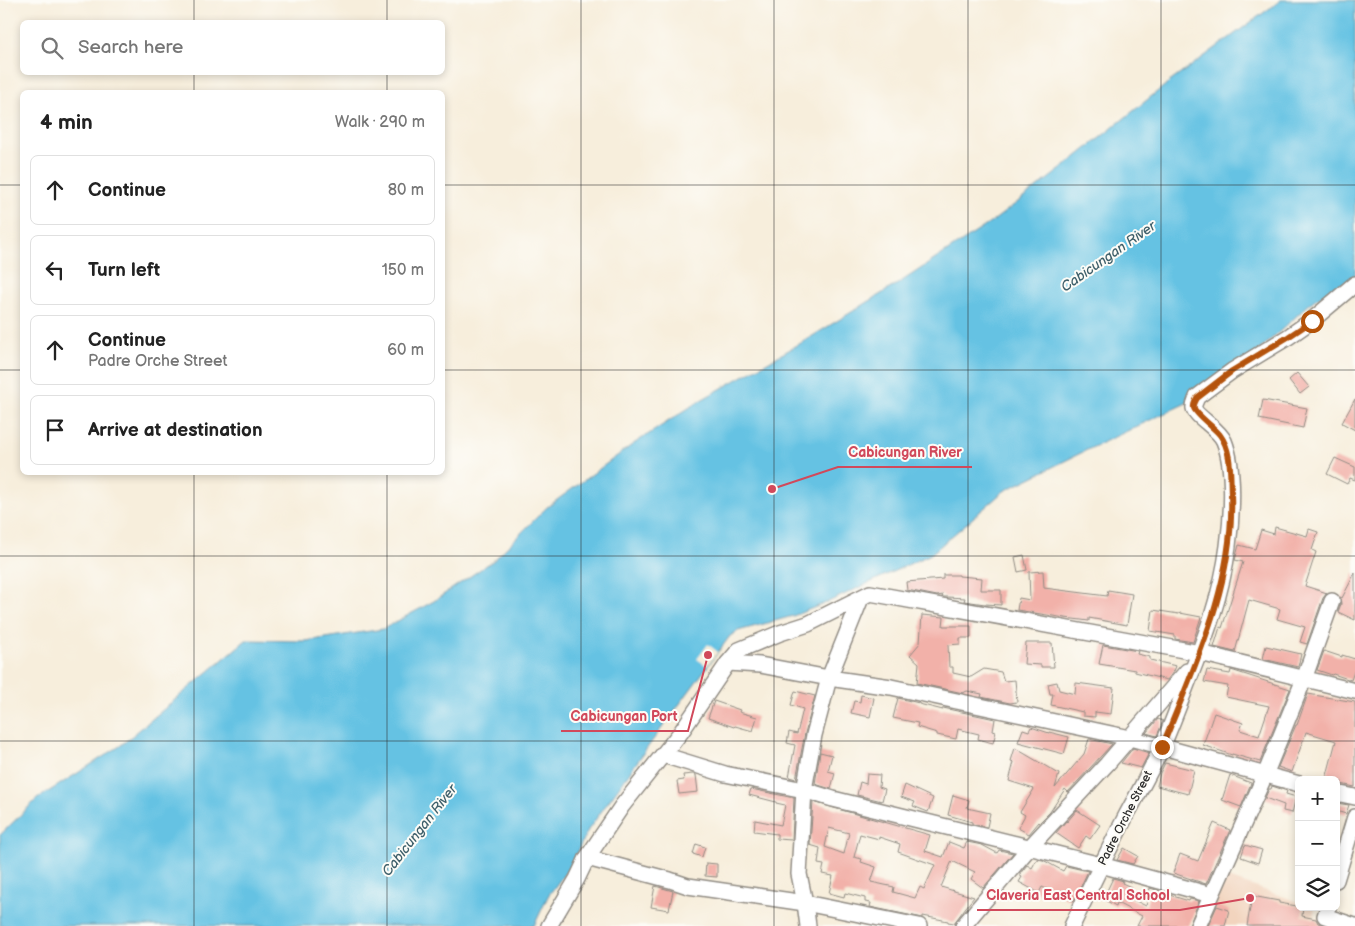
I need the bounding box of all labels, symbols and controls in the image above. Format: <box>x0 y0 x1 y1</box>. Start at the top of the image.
search box <box>20 20 445 75</box>
icon: search <box>38 34 66 62</box>
text: Search here <box>78 36 183 59</box>
text: 4 min <box>40 110 93 135</box>
text: Walk · 290 m <box>335 113 425 132</box>
icon: ahead <box>41 176 69 204</box>
text: Continue <box>88 179 166 202</box>
text: 80 m <box>388 181 424 200</box>
water label: Cabicungan River <box>1058 217 1160 295</box>
icon: left <box>41 256 69 284</box>
text: Turn left <box>88 259 160 282</box>
text: 150 m <box>382 261 424 280</box>
route start <box>1301 310 1324 333</box>
text: Continue <box>88 329 166 352</box>
icon: ahead <box>41 336 69 364</box>
text: 60 m <box>387 341 424 360</box>
text: Padre Orche Street <box>88 352 227 371</box>
icon: arrive <box>41 416 69 444</box>
text: Arrive at destination <box>88 419 263 442</box>
callout: Cabicungan River <box>838 438 972 467</box>
text: Cabicungan River <box>848 444 962 461</box>
callout: Cabicungan Port <box>561 702 688 731</box>
text: Cabicungan Port <box>570 708 678 725</box>
route end <box>1151 736 1174 759</box>
street label: Padre Orche Street <box>1095 768 1156 868</box>
map controls <box>1295 776 1340 911</box>
button: + <box>1295 776 1340 821</box>
water label: Cabicungan River <box>378 780 461 880</box>
button: − <box>1295 821 1340 866</box>
button: layers <box>1295 866 1340 911</box>
callout: Claveria East Central School <box>977 881 1180 910</box>
text: Claveria East Central School <box>986 887 1170 904</box>

